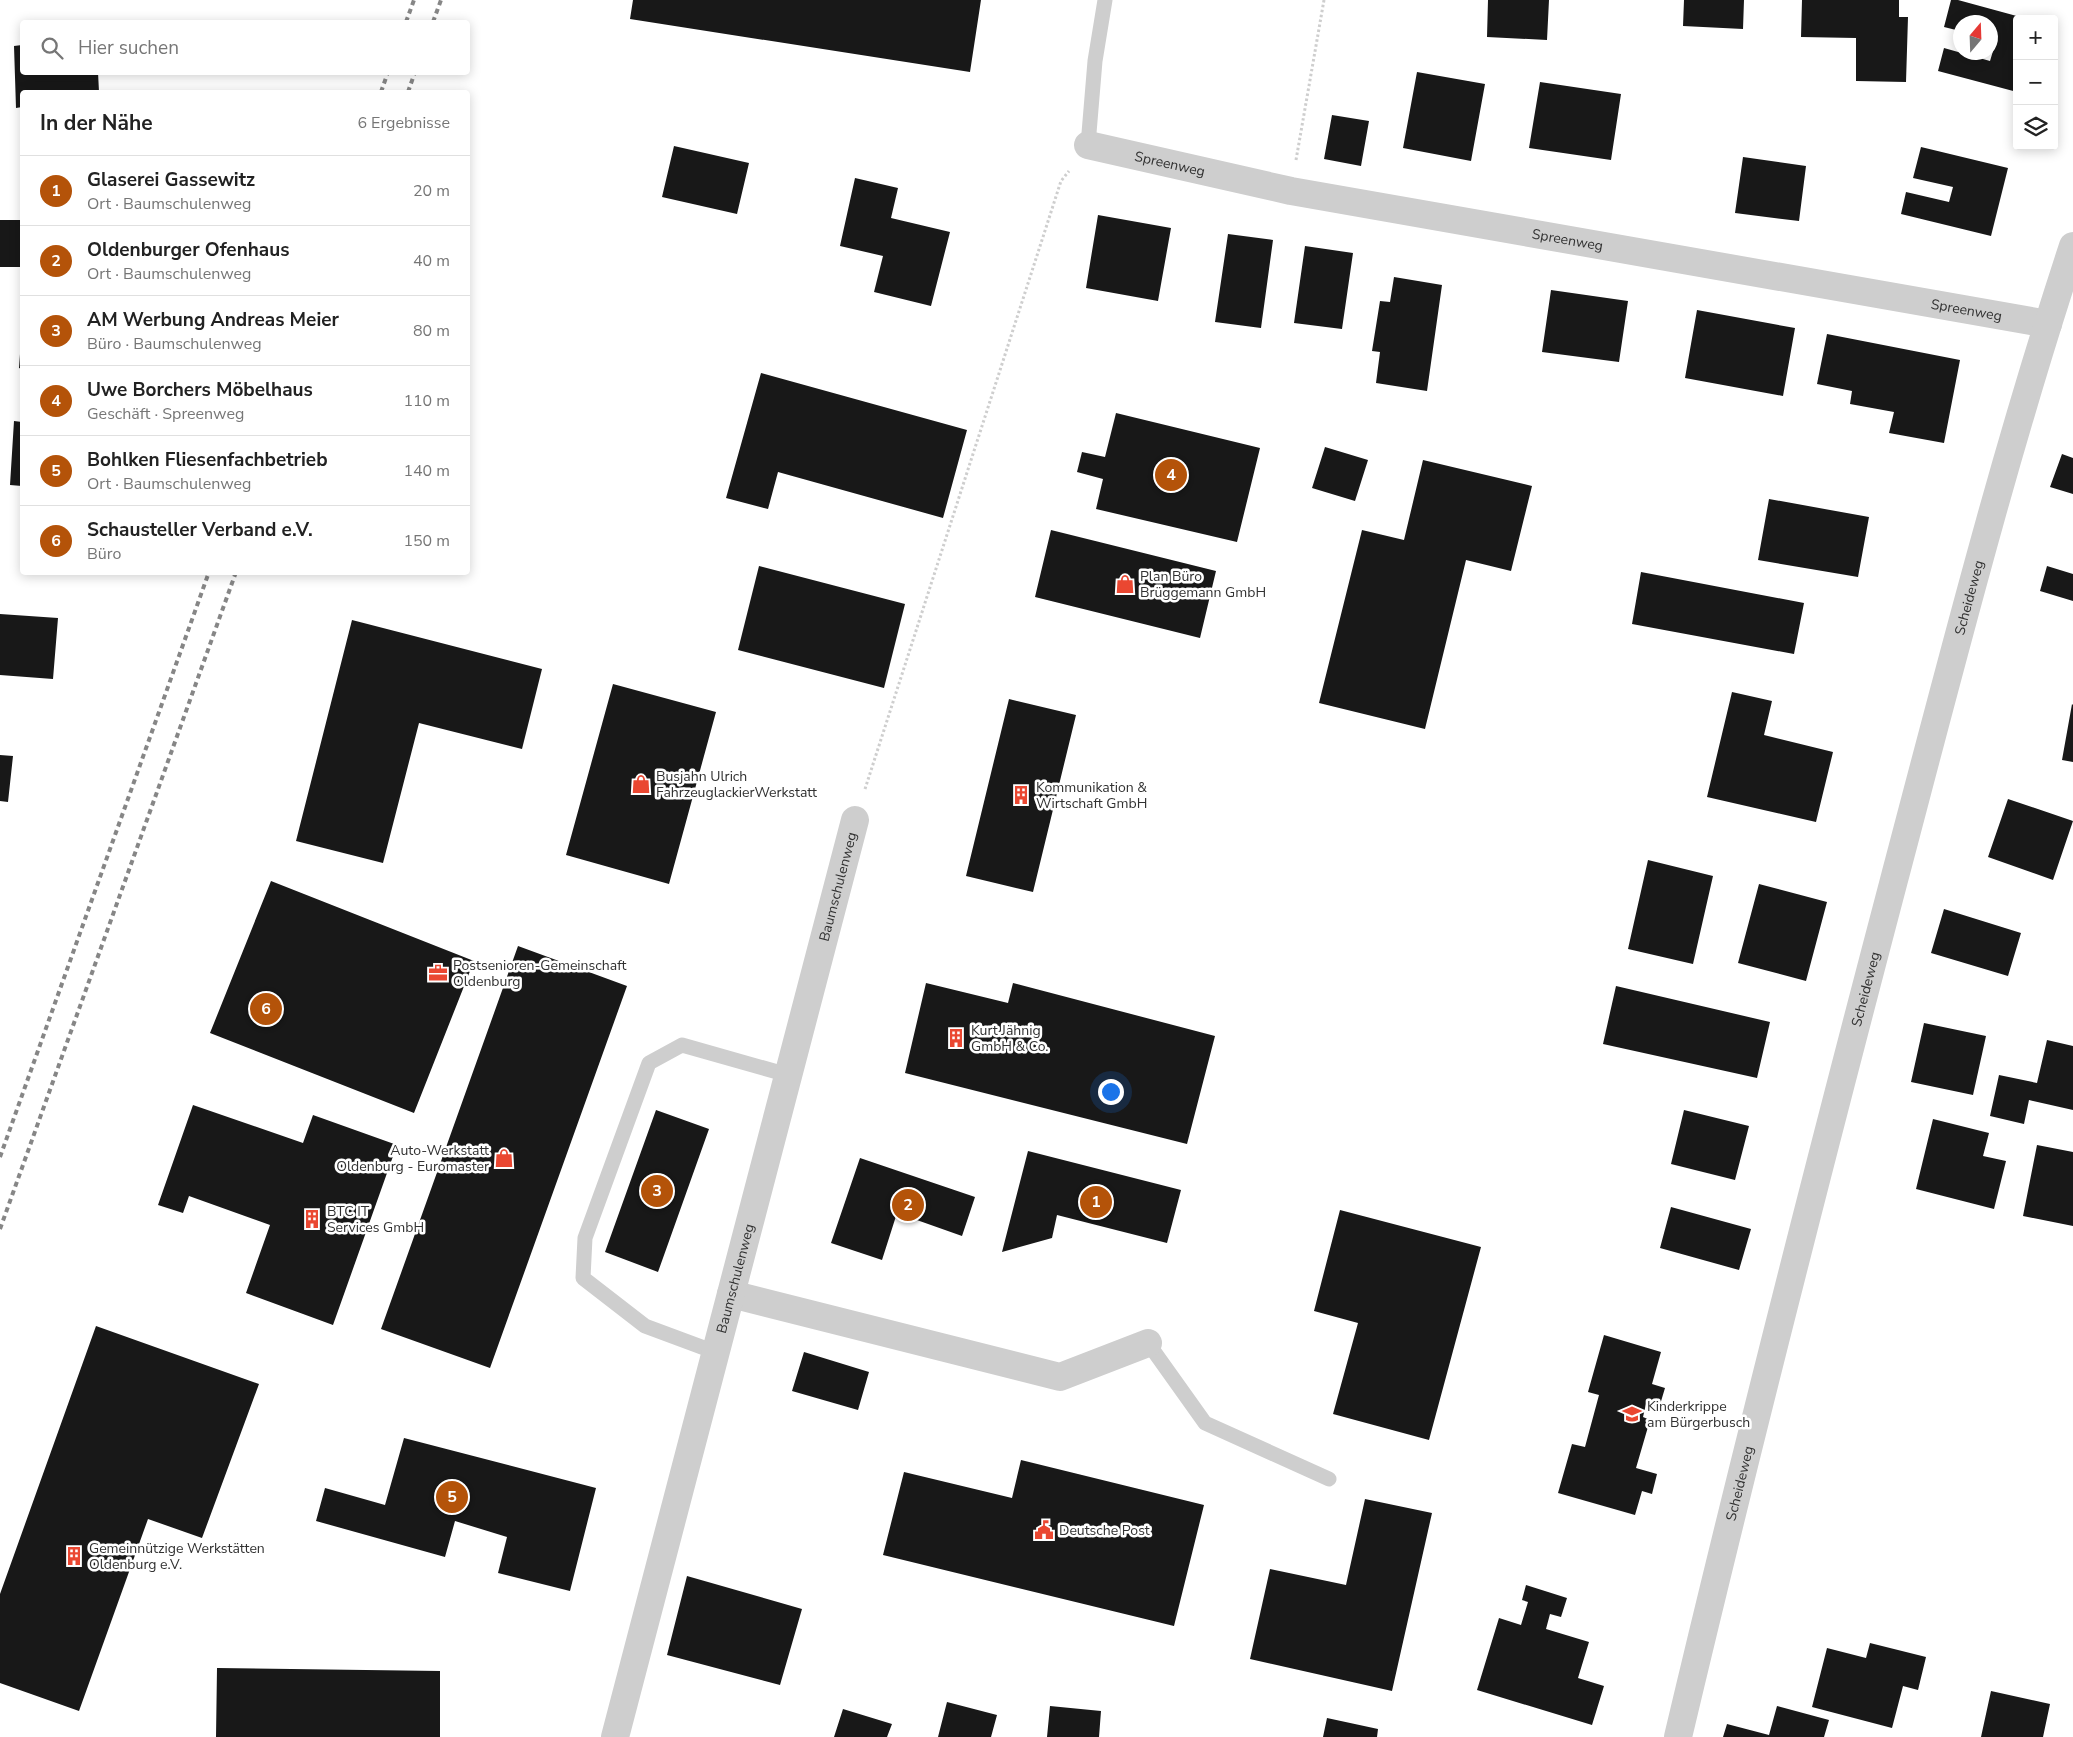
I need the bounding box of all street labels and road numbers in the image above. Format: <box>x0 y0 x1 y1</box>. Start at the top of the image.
street label: Spreenweg <box>1133 147 1207 181</box>
street label: Spreenweg <box>1530 225 1605 256</box>
street label: Spreenweg <box>1929 295 2003 326</box>
street label: Scheideweg <box>1950 558 1989 637</box>
street label: Baumschulenweg <box>815 830 861 944</box>
street label: Scheideweg <box>1847 950 1885 1029</box>
street label: Baumschulenweg <box>712 1222 759 1335</box>
street label: Scheideweg <box>1722 1444 1758 1523</box>

